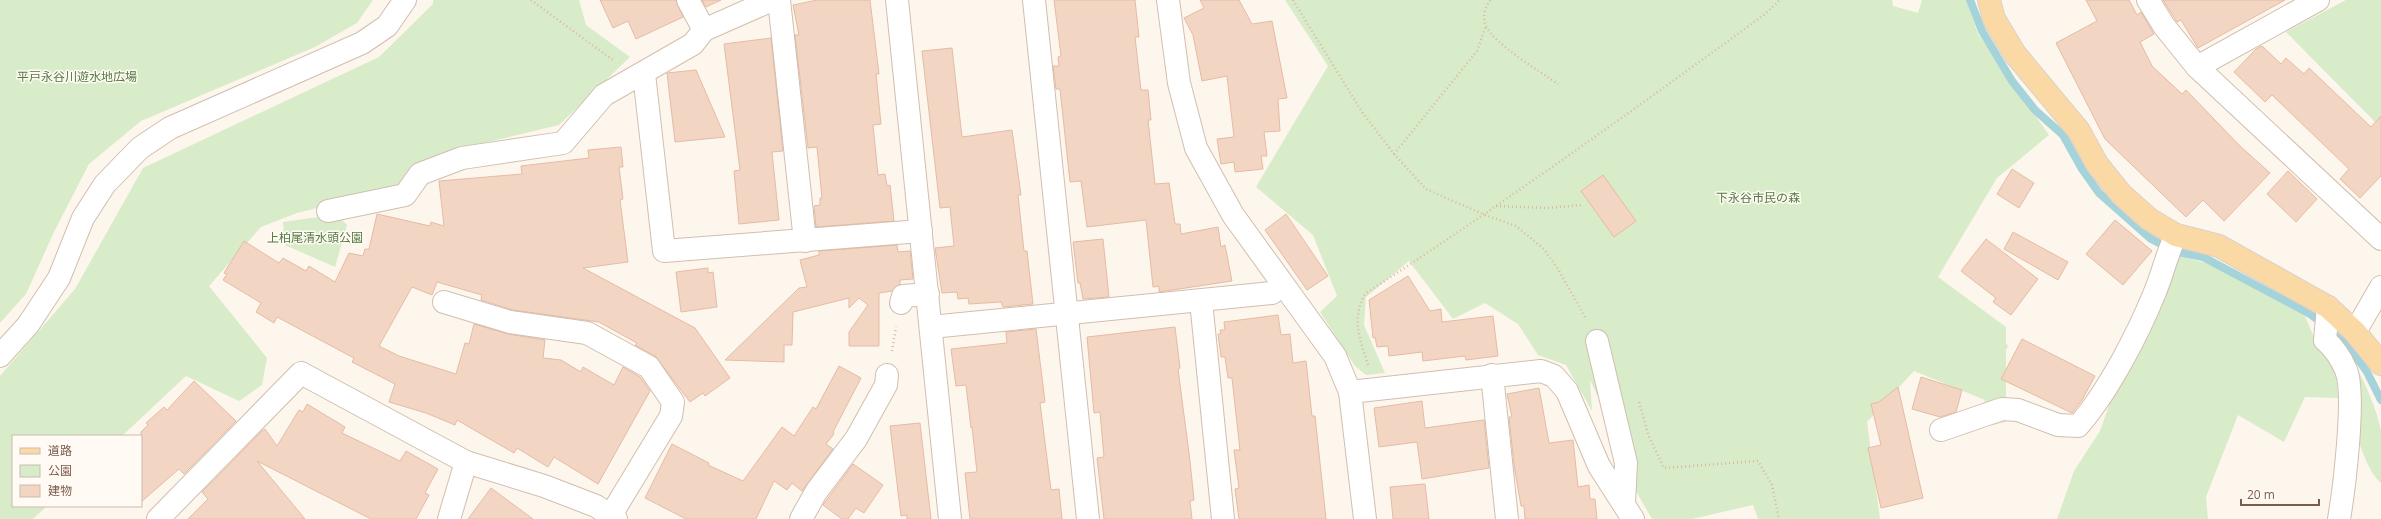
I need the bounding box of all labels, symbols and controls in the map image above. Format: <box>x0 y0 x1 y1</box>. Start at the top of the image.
park label: 平戸永谷川遊水地広場 <box>17 68 137 85</box>
park label: 下永谷市民の森 <box>1716 189 1800 206</box>
park label: 上柏尾清水頭公園 <box>267 229 363 246</box>
legend <box>12 435 142 507</box>
text: 道路 <box>48 442 72 459</box>
text: 公園 <box>48 462 72 479</box>
scale bar <box>2241 481 2319 507</box>
text: 建物 <box>48 482 72 499</box>
text: 20 m <box>2247 486 2275 503</box>

